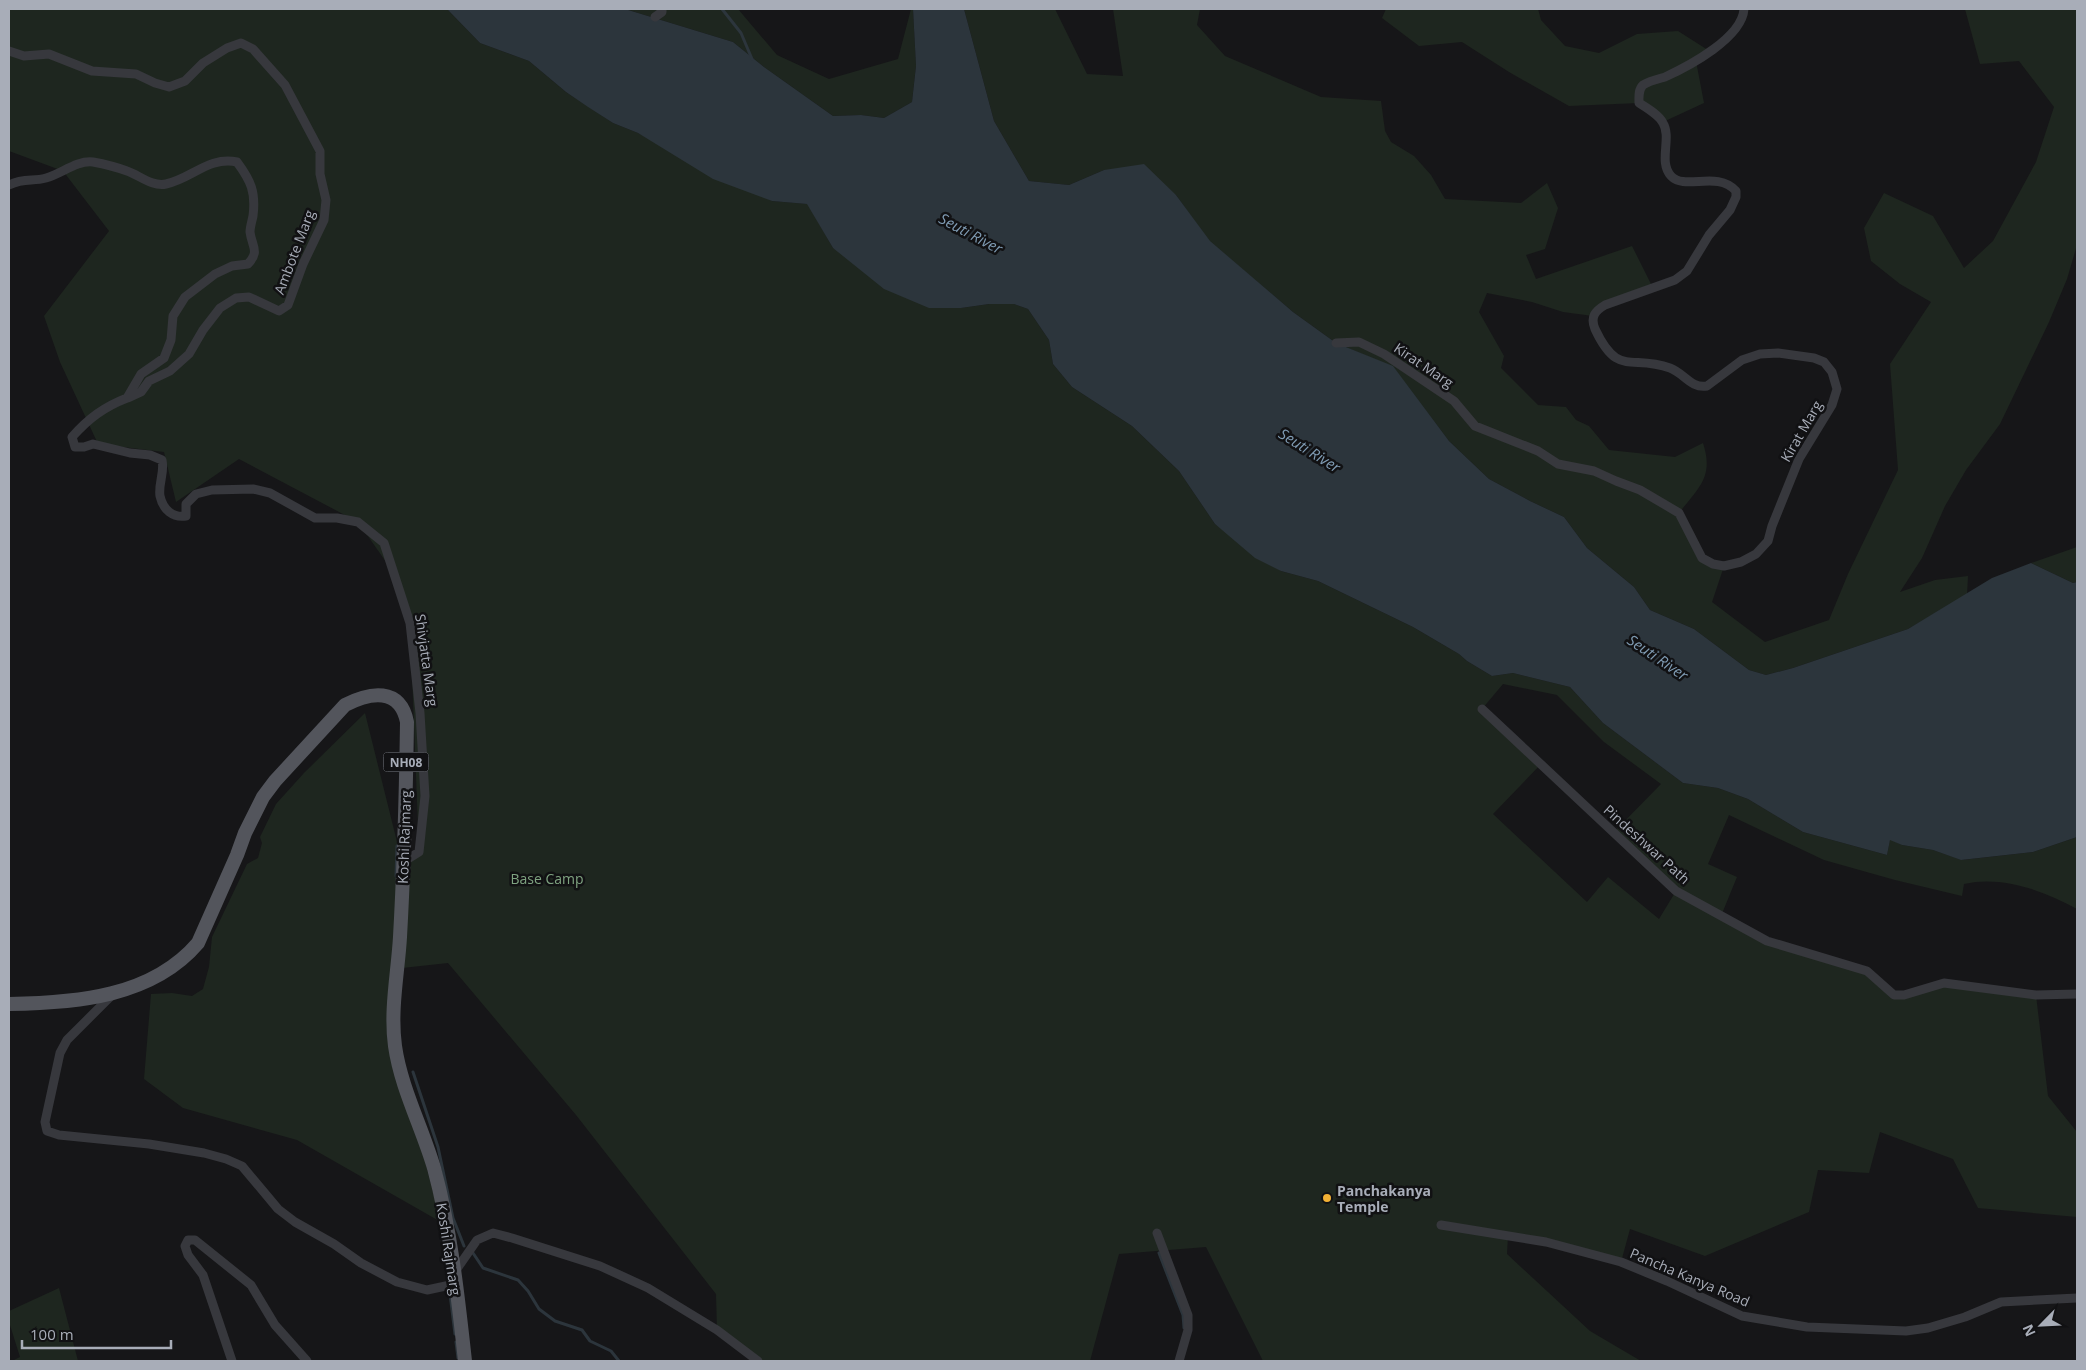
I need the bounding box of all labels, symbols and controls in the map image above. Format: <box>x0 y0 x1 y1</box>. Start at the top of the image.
street label: Ambote Marg <box>269 207 319 297</box>
water label: Seuti River <box>936 208 1007 259</box>
street label: Kirat Marg <box>1391 338 1458 392</box>
street label: Kirat Marg <box>1776 396 1826 465</box>
water label: Seuti River <box>1275 423 1345 477</box>
street label: Shivjatta Marg <box>411 613 443 708</box>
water label: Seuti River <box>1624 629 1693 685</box>
road number: NH08 <box>384 752 428 772</box>
street label: Koshi Rajmarg <box>393 790 415 884</box>
street label: Pindeshwar Path <box>1600 800 1694 888</box>
park label: Base Camp <box>510 869 584 888</box>
place label: Panchakanya Temple <box>1337 1181 1431 1216</box>
marker: Panchakanya Temple <box>1321 1192 1333 1204</box>
street label: Koshi Rajmarg <box>432 1201 466 1297</box>
street label: Pancha Kanya Road <box>1627 1243 1753 1311</box>
north arrow <box>2016 1300 2066 1350</box>
scale bar <box>22 1318 171 1350</box>
text: N <box>2018 1321 2040 1340</box>
text: 100 m <box>30 1324 74 1344</box>

